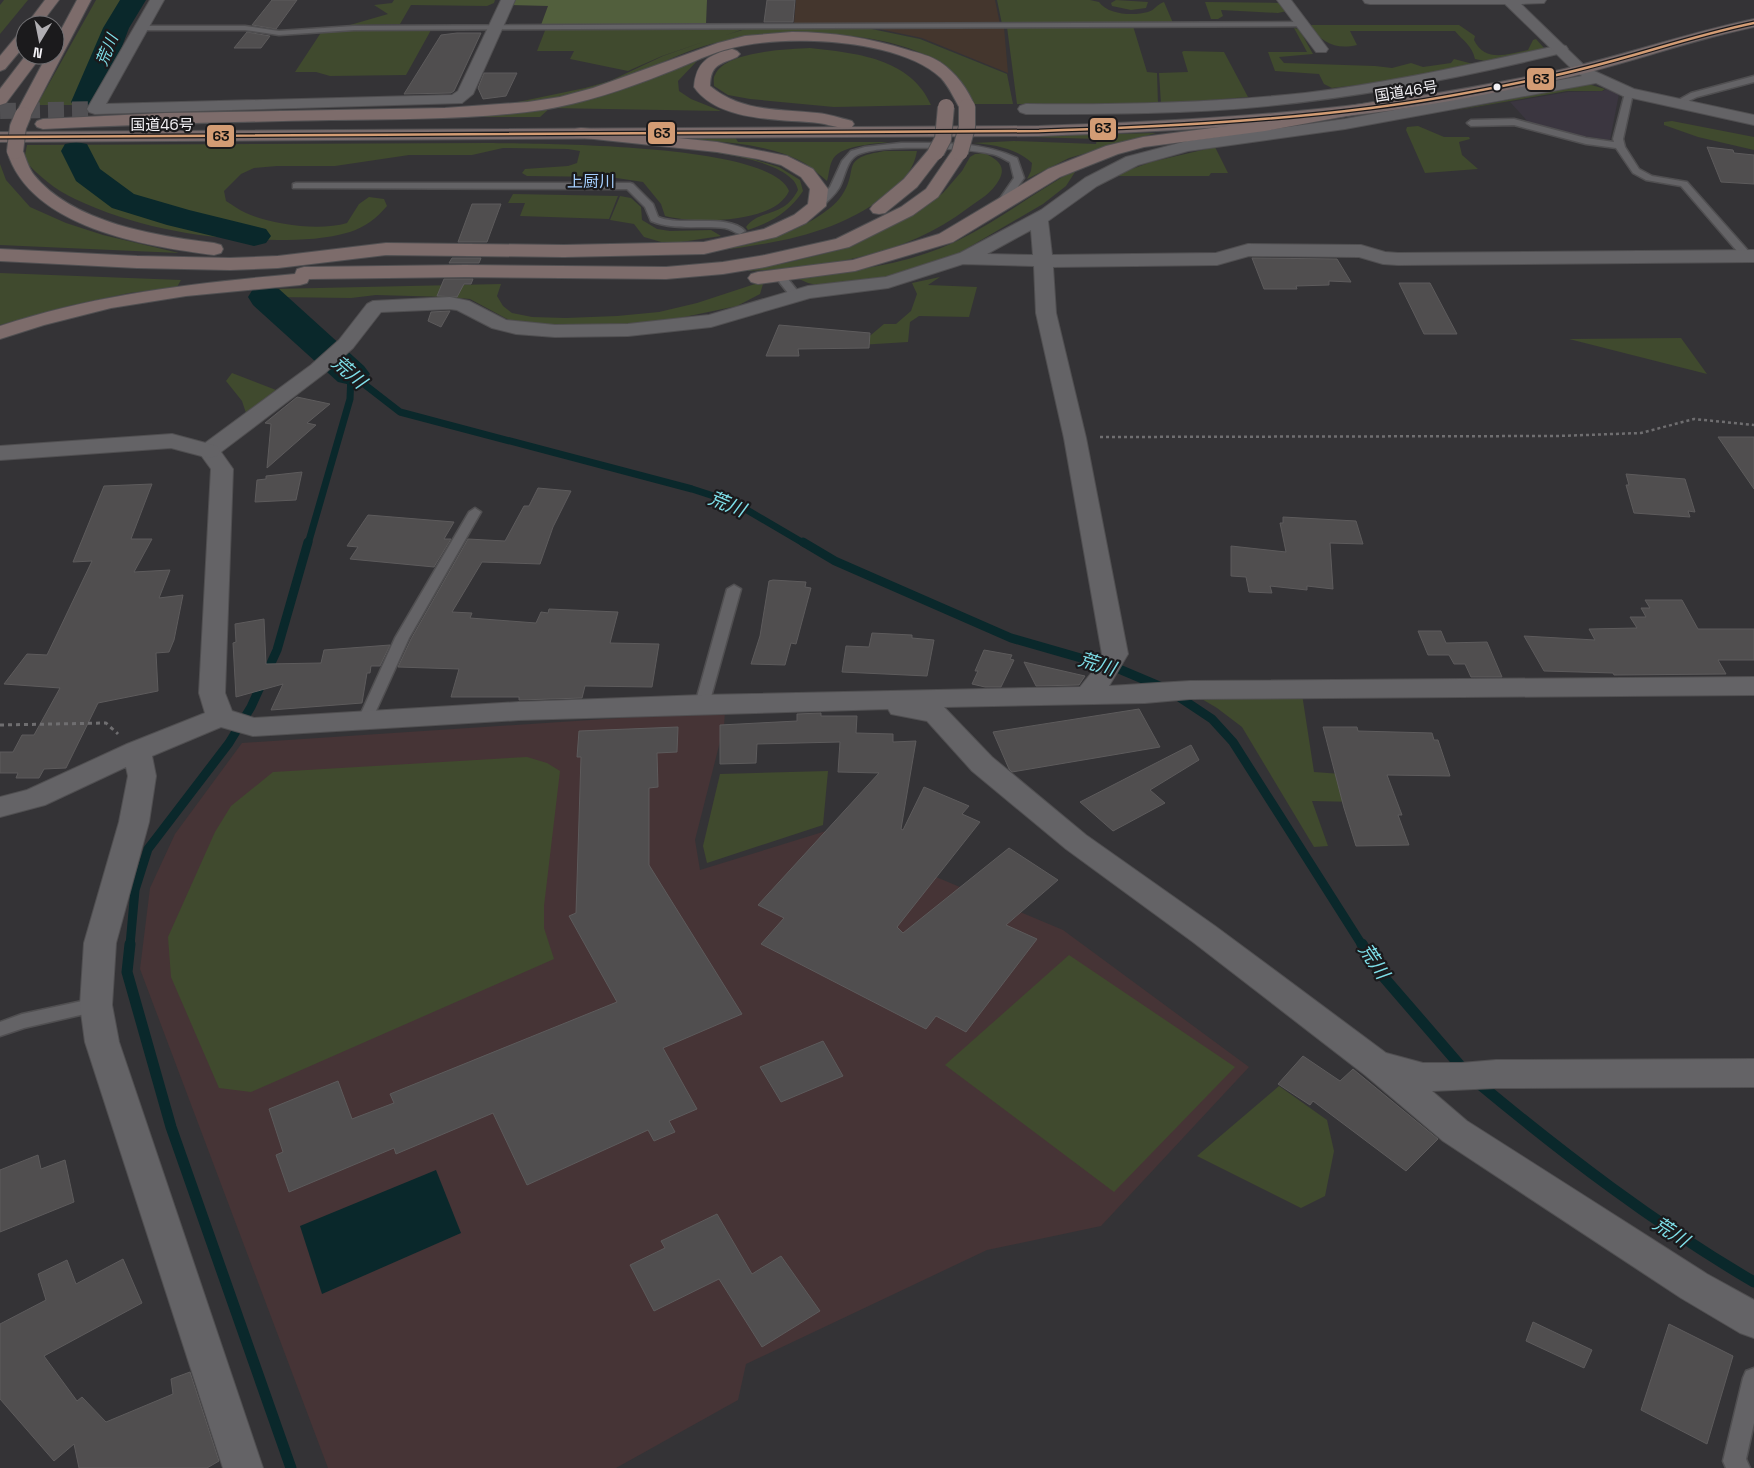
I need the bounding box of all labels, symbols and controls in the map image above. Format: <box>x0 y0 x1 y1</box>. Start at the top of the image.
north arrow <box>15 15 65 65</box>
water label: 荒川 <box>91 29 123 69</box>
text: N <box>32 43 44 62</box>
line badge: 63 <box>1526 67 1555 91</box>
text: 63 <box>1532 70 1550 88</box>
street label: 国道46号 <box>1373 77 1439 105</box>
unlabelled marker <box>1492 82 1502 92</box>
street label: 国道46号 <box>130 115 194 134</box>
line badge: 63 <box>1089 117 1117 141</box>
text: 63 <box>1094 119 1112 137</box>
line badge: 63 <box>647 121 676 145</box>
line badge: 63 <box>206 124 235 148</box>
text: 63 <box>653 124 671 142</box>
text: 63 <box>212 127 230 145</box>
district label: 上厨川 <box>567 171 615 192</box>
water label: 荒川 <box>326 350 373 395</box>
water label: 荒川 <box>705 485 751 523</box>
water label: 荒川 <box>1075 646 1121 682</box>
water label: 荒川 <box>1353 938 1396 985</box>
water label: 荒川 <box>1648 1211 1695 1254</box>

